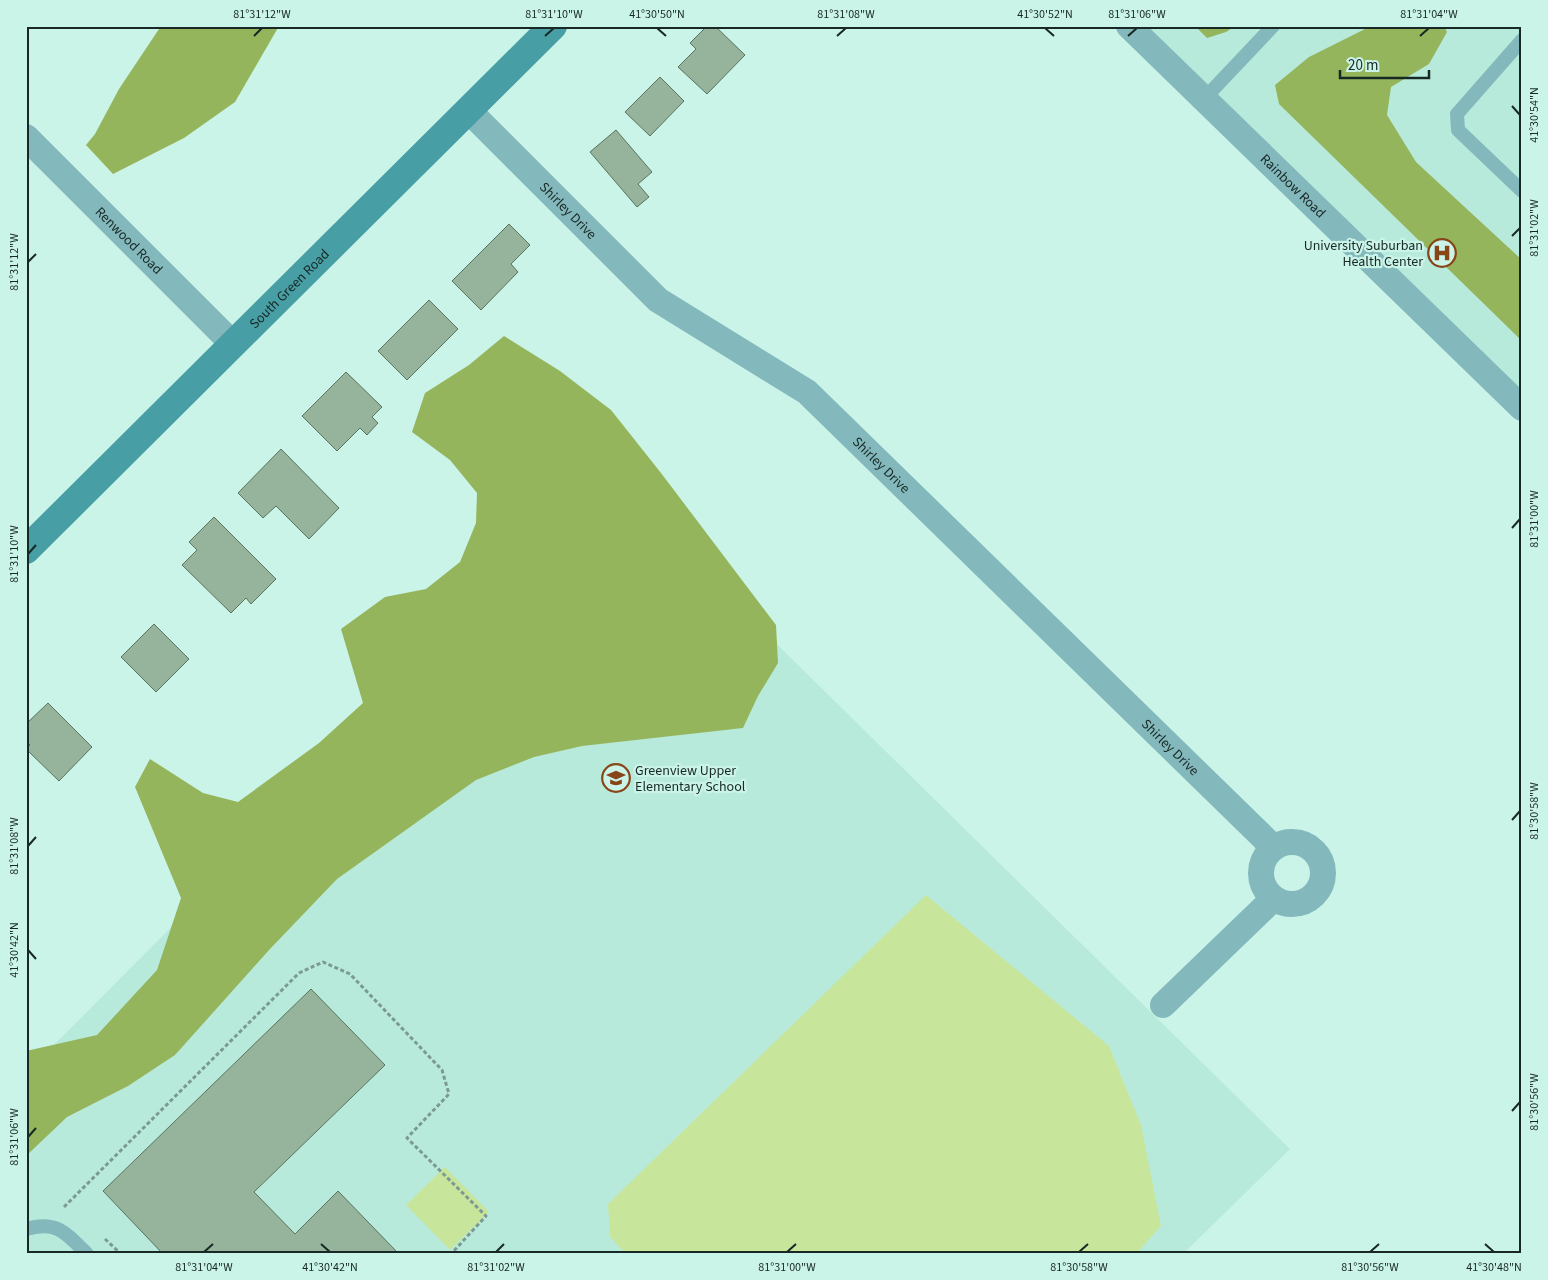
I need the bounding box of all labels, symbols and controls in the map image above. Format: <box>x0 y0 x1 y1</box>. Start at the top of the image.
text: 81°31'12"W <box>233 6 291 23</box>
text: 81°31'10"W <box>525 6 583 23</box>
text: 41°30'50"N <box>629 6 685 23</box>
text: 81°31'08"W <box>817 6 875 23</box>
text: 41°30'52"N <box>1017 6 1073 23</box>
text: 81°31'06"W <box>1108 6 1166 23</box>
text: 81°31'04"W <box>1400 6 1458 23</box>
scale bar <box>1340 48 1429 80</box>
text: 20 m <box>1348 55 1378 76</box>
text: 41°30'54"N <box>1526 87 1543 143</box>
street label: Rainbow Road <box>1255 150 1330 223</box>
street label: Shirley Drive <box>535 178 601 244</box>
text: 81°31'02"W <box>1526 199 1543 257</box>
street label: Renwood Road <box>90 203 167 279</box>
text: 81°31'12"W <box>6 233 23 291</box>
place label: University Suburban Health Center <box>1304 236 1423 272</box>
hospital icon: University Suburban Health Center <box>1427 238 1457 268</box>
street label: South Green Road <box>245 245 334 333</box>
street label: Shirley Drive <box>847 433 914 498</box>
text: 81°31'00"W <box>1526 490 1543 548</box>
text: 81°31'10"W <box>6 525 23 583</box>
street label: Shirley Drive <box>1137 715 1203 781</box>
place label: Greenview Upper Elementary School <box>635 761 746 797</box>
school or university icon: Greenview Upper Elementary School <box>601 763 631 793</box>
text: 81°30'58"W <box>1526 782 1543 840</box>
text: 81°31'08"W <box>6 817 23 875</box>
text: 41°30'42"N <box>6 922 23 978</box>
text: 81°30'56"W <box>1526 1073 1543 1131</box>
text: 81°31'06"W <box>6 1108 23 1166</box>
text: 81°31'04"W <box>175 1259 233 1276</box>
text: 41°30'42"N <box>302 1259 358 1276</box>
text: 81°31'02"W <box>467 1259 525 1276</box>
text: 81°31'00"W <box>758 1259 816 1276</box>
text: 81°30'58"W <box>1050 1259 1108 1276</box>
text: 81°30'56"W <box>1341 1259 1399 1276</box>
text: 41°30'48"N <box>1466 1259 1522 1276</box>

